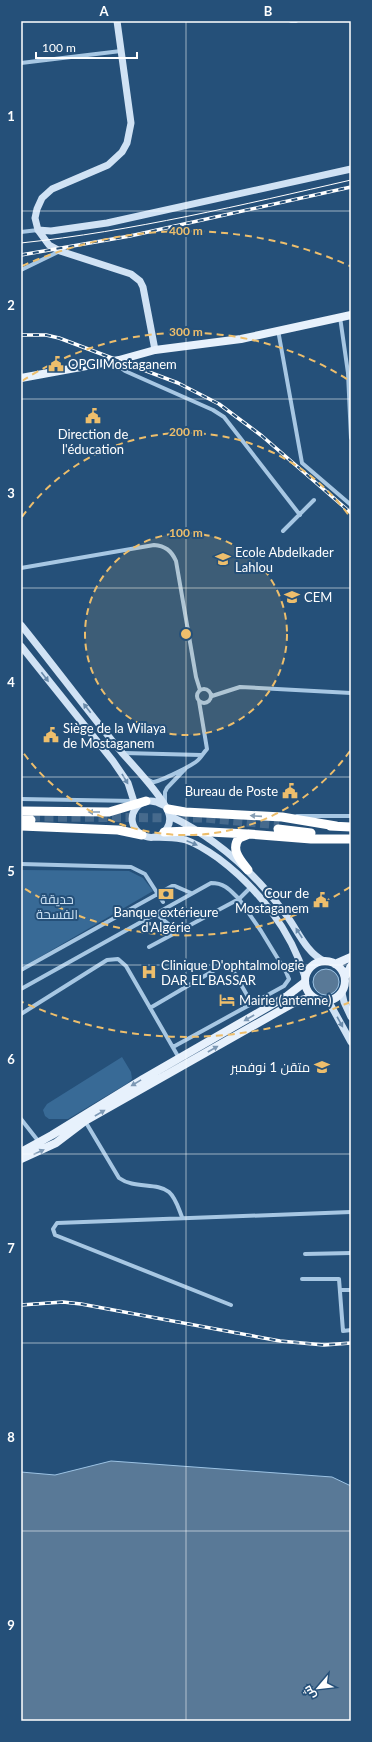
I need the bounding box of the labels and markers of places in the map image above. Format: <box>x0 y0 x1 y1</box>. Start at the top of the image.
public building icon: OPGI Mostaganem <box>47 355 65 373</box>
place label: OPGI Mostaganem <box>68 356 177 372</box>
public building icon: Direction de l'éducation <box>84 407 102 425</box>
place label: Direction de l'éducation <box>58 426 128 457</box>
place label: Ecole Abdelkader Lahlou <box>235 544 334 575</box>
school or university icon: Ecole Abdelkader Lahlou <box>214 550 232 568</box>
school or university icon: CEM <box>283 588 301 606</box>
place label: CEM <box>304 589 332 605</box>
centre of rings <box>179 627 193 641</box>
place label: Siège de la Wilaya de Mostaganem <box>63 720 166 751</box>
public building icon: Siège de la Wilaya de Mostaganem <box>42 726 60 744</box>
public building icon: Bureau de Poste <box>281 782 299 800</box>
place label: Bureau de Poste <box>185 783 278 799</box>
bank icon: Banque extérieure d'Algérie <box>157 885 175 903</box>
place label: Cour de Mostaganem <box>235 885 309 916</box>
public building icon: Cour de Mostaganem <box>312 891 330 909</box>
place label: Banque extérieure d'Algérie <box>114 904 219 935</box>
place label: Clinique D'ophtalmologie DAR EL BASSAR <box>161 957 305 988</box>
hospital icon: Clinique D'ophtalmologie DAR EL BASSAR <box>140 963 158 981</box>
hotel icon: Mairie (antenne) <box>218 991 236 1009</box>
place label: Mairie (antenne) <box>239 992 331 1008</box>
school or university icon: متقن 1 نوفمبر <box>313 1058 331 1076</box>
place label: متقن 1 نوفمبر <box>230 1059 310 1075</box>

